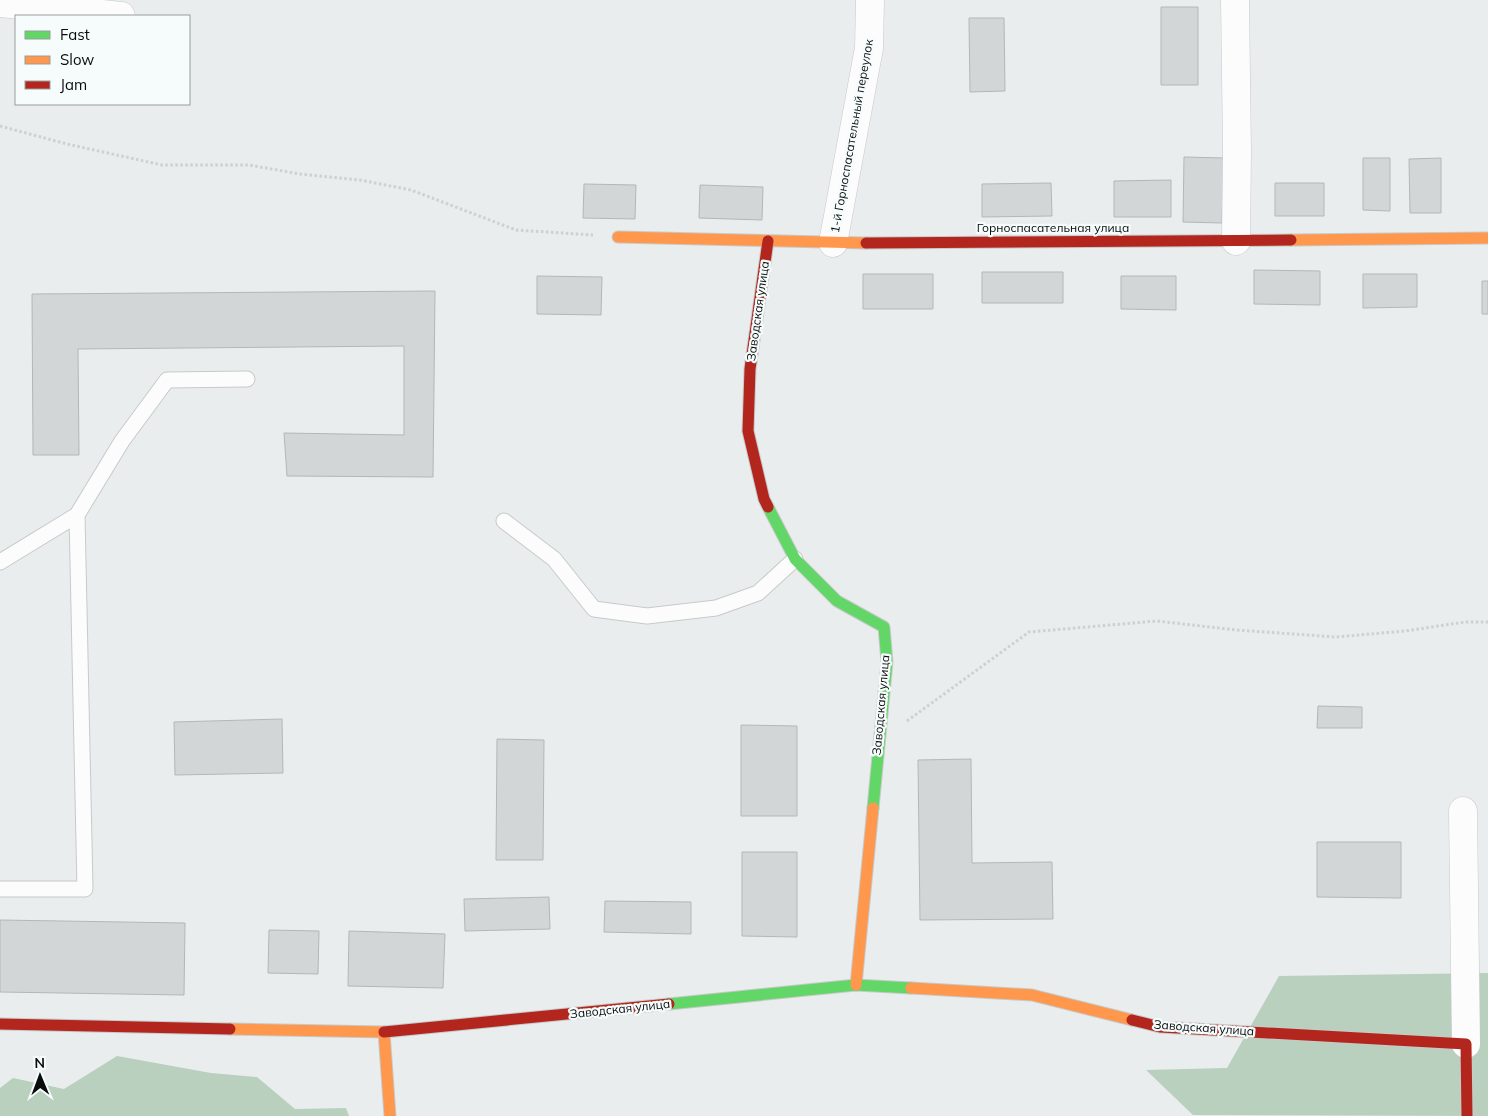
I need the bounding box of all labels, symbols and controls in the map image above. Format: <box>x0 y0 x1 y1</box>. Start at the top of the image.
legend <box>15 15 190 105</box>
text: Fast <box>60 25 90 44</box>
street label: 1-й Горноспасательный переулок <box>827 37 876 234</box>
text: Slow <box>60 50 94 69</box>
text: Jam <box>60 75 87 94</box>
street label: Горноспасательная улица <box>977 220 1129 235</box>
street label: Заводская улица <box>743 260 772 362</box>
street label: Заводская улица <box>869 654 892 756</box>
street label: Заводская улица <box>569 996 671 1021</box>
street label: Заводская улица <box>1153 1017 1255 1038</box>
north arrow <box>15 1051 65 1101</box>
text: N <box>34 1054 45 1072</box>

